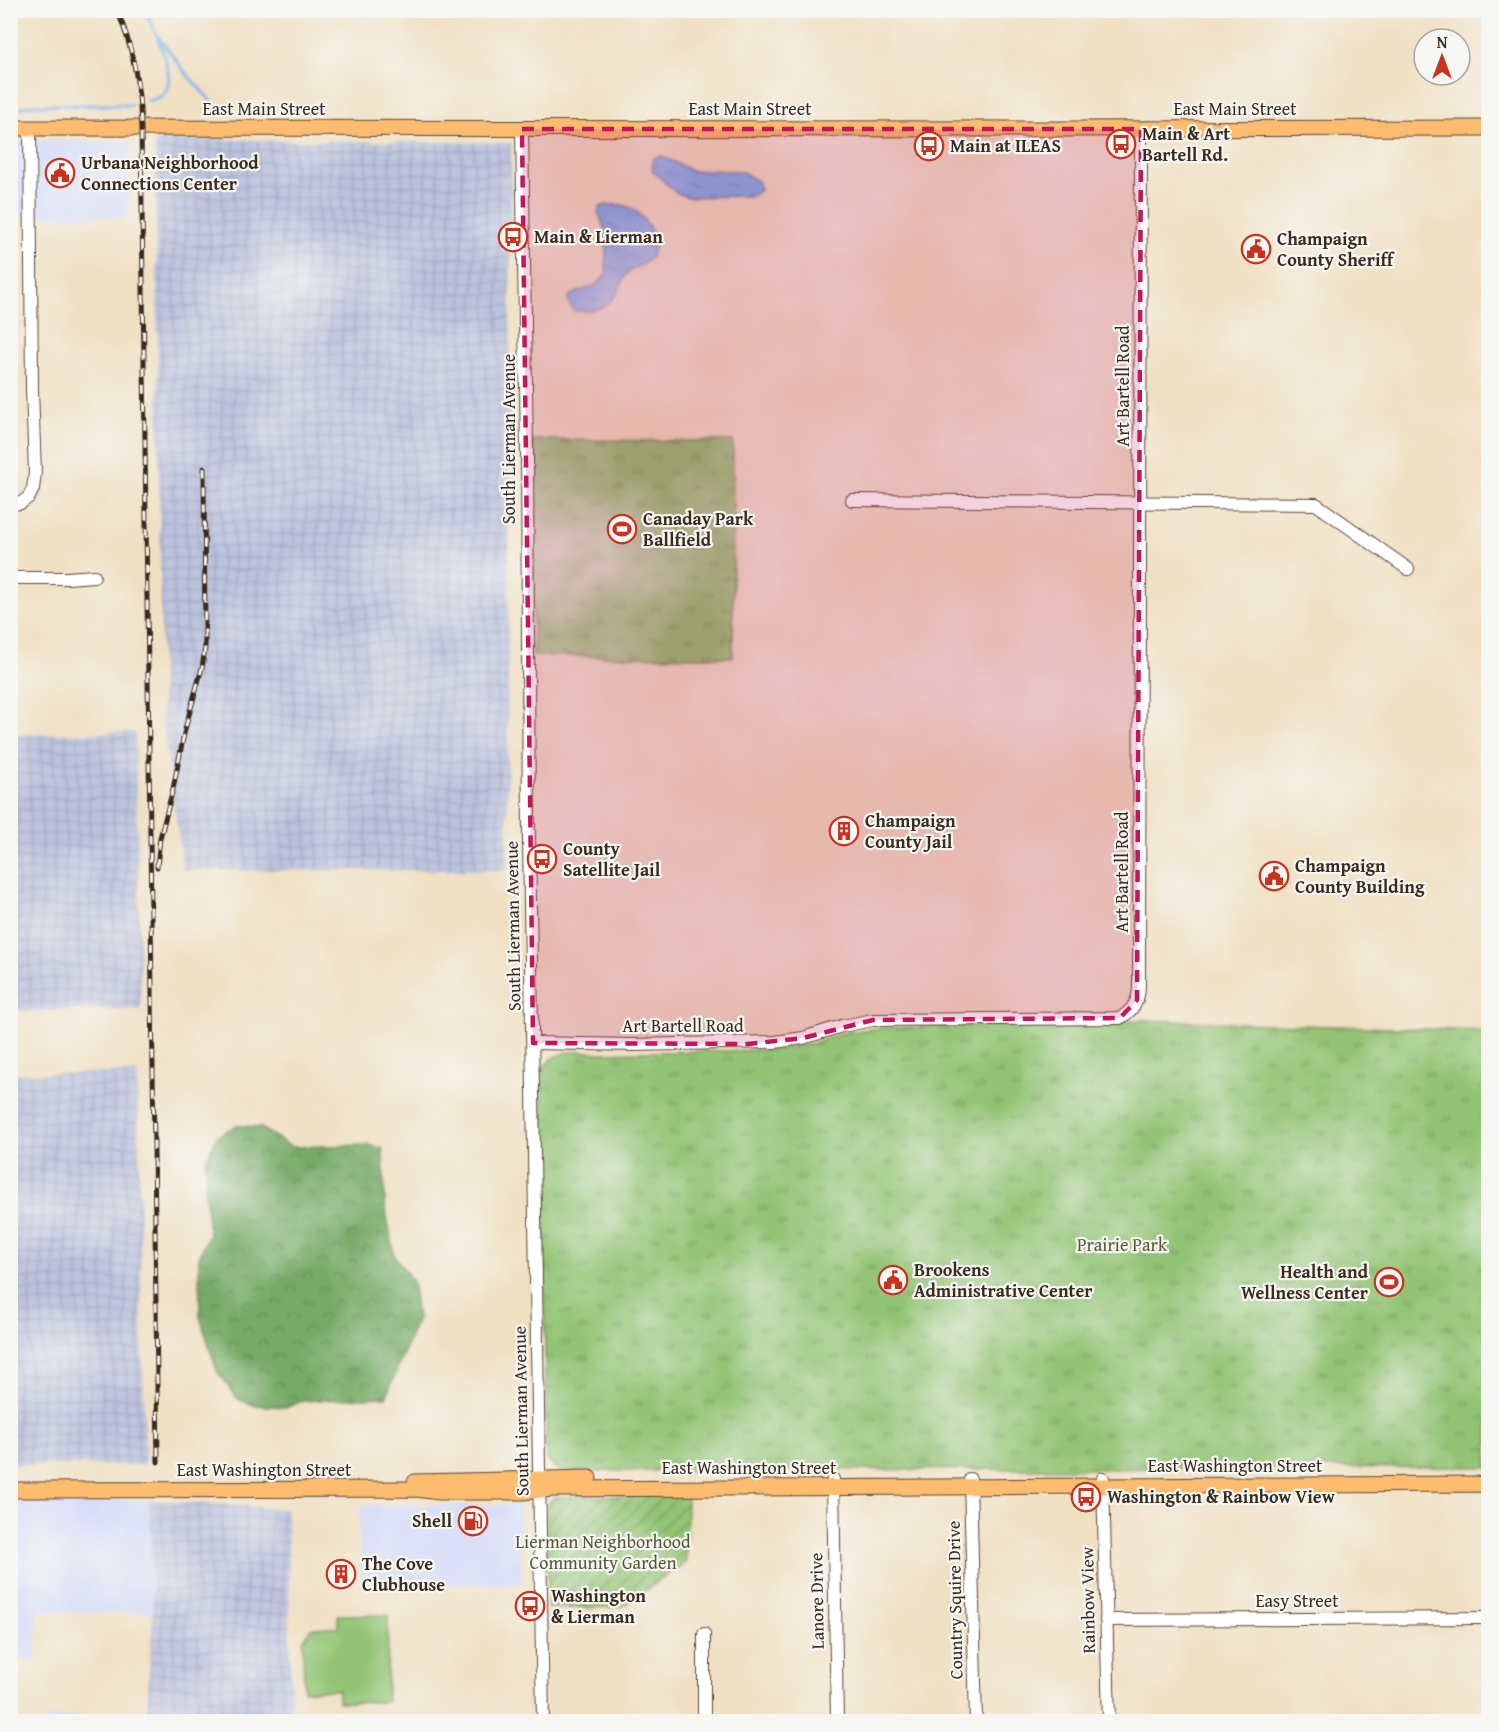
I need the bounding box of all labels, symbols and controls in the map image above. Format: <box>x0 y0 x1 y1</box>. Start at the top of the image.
north arrow <box>1412 27 1472 87</box>
text: N <box>1437 30 1448 54</box>
street label: East Main Street <box>202 95 326 122</box>
street label: East Main Street <box>688 95 812 122</box>
street label: East Main Street <box>1173 95 1297 122</box>
place label: Main & Art Bartell Rd. <box>1142 120 1230 168</box>
bus stop icon: Main & Art Bartell Rd. <box>1105 128 1137 160</box>
bus stop icon: Main at ILEAS <box>913 130 945 162</box>
place label: Main at ILEAS <box>950 132 1061 159</box>
place label: Urbana Neighborhood Connections Center <box>81 149 259 197</box>
public building icon: Urbana Neighborhood Connections Center <box>44 157 76 189</box>
bus stop icon: Main & Lierman <box>497 221 529 253</box>
place label: Main & Lierman <box>534 223 663 250</box>
place label: Champaign County Sheriff <box>1277 225 1396 273</box>
public building icon: Champaign County Sheriff <box>1240 233 1272 265</box>
street label: Art Bartell Road <box>1109 325 1136 447</box>
street label: South Lierman Avenue <box>495 354 522 524</box>
place label: Canaday Park Ballfield <box>643 505 754 553</box>
sports icon: Canaday Park Ballfield <box>606 513 638 545</box>
place label: Champaign County Jail <box>865 807 956 855</box>
street label: Art Bartell Road <box>1108 811 1135 933</box>
building icon: Champaign County Jail <box>828 815 860 847</box>
place label: County Satellite Jail <box>563 835 661 883</box>
street label: South Lierman Avenue <box>498 841 527 1011</box>
bus stop icon: County Satellite Jail <box>526 843 558 875</box>
place label: Champaign County Building <box>1295 852 1425 900</box>
public building icon: Champaign County Building <box>1258 860 1290 892</box>
street label: Art Bartell Road <box>622 1012 744 1039</box>
park label: Prairie Park <box>1077 1231 1168 1258</box>
place label: Brookens Administrative Center <box>914 1256 1093 1304</box>
place label: Health and Wellness Center <box>1241 1258 1369 1306</box>
public building icon: Brookens Administrative Center <box>877 1264 909 1296</box>
sports icon: Health and Wellness Center <box>1373 1266 1405 1298</box>
street label: South Lierman Avenue <box>506 1326 535 1496</box>
street label: East Washington Street <box>1148 1452 1323 1479</box>
street label: East Washington Street <box>662 1454 837 1481</box>
street label: East Washington Street <box>177 1456 352 1483</box>
bus stop icon: Washington & Rainbow View <box>1070 1481 1102 1513</box>
place label: Washington & Rainbow View <box>1107 1483 1335 1510</box>
fuel station icon: Shell <box>457 1505 489 1537</box>
place label: Shell <box>412 1507 452 1534</box>
street label: Country Squire Drive <box>940 1521 969 1679</box>
park label: Lierman Neighborhood Community Garden <box>515 1528 691 1576</box>
street label: Rainbow View <box>1073 1546 1102 1654</box>
place label: The Cove Clubhouse <box>362 1550 445 1598</box>
street label: Lanore Drive <box>802 1553 831 1649</box>
building icon: The Cove Clubhouse <box>325 1558 357 1590</box>
place label: Washington & Lierman <box>551 1582 646 1630</box>
street label: Easy Street <box>1255 1587 1339 1614</box>
bus stop icon: Washington & Lierman <box>514 1590 546 1622</box>

